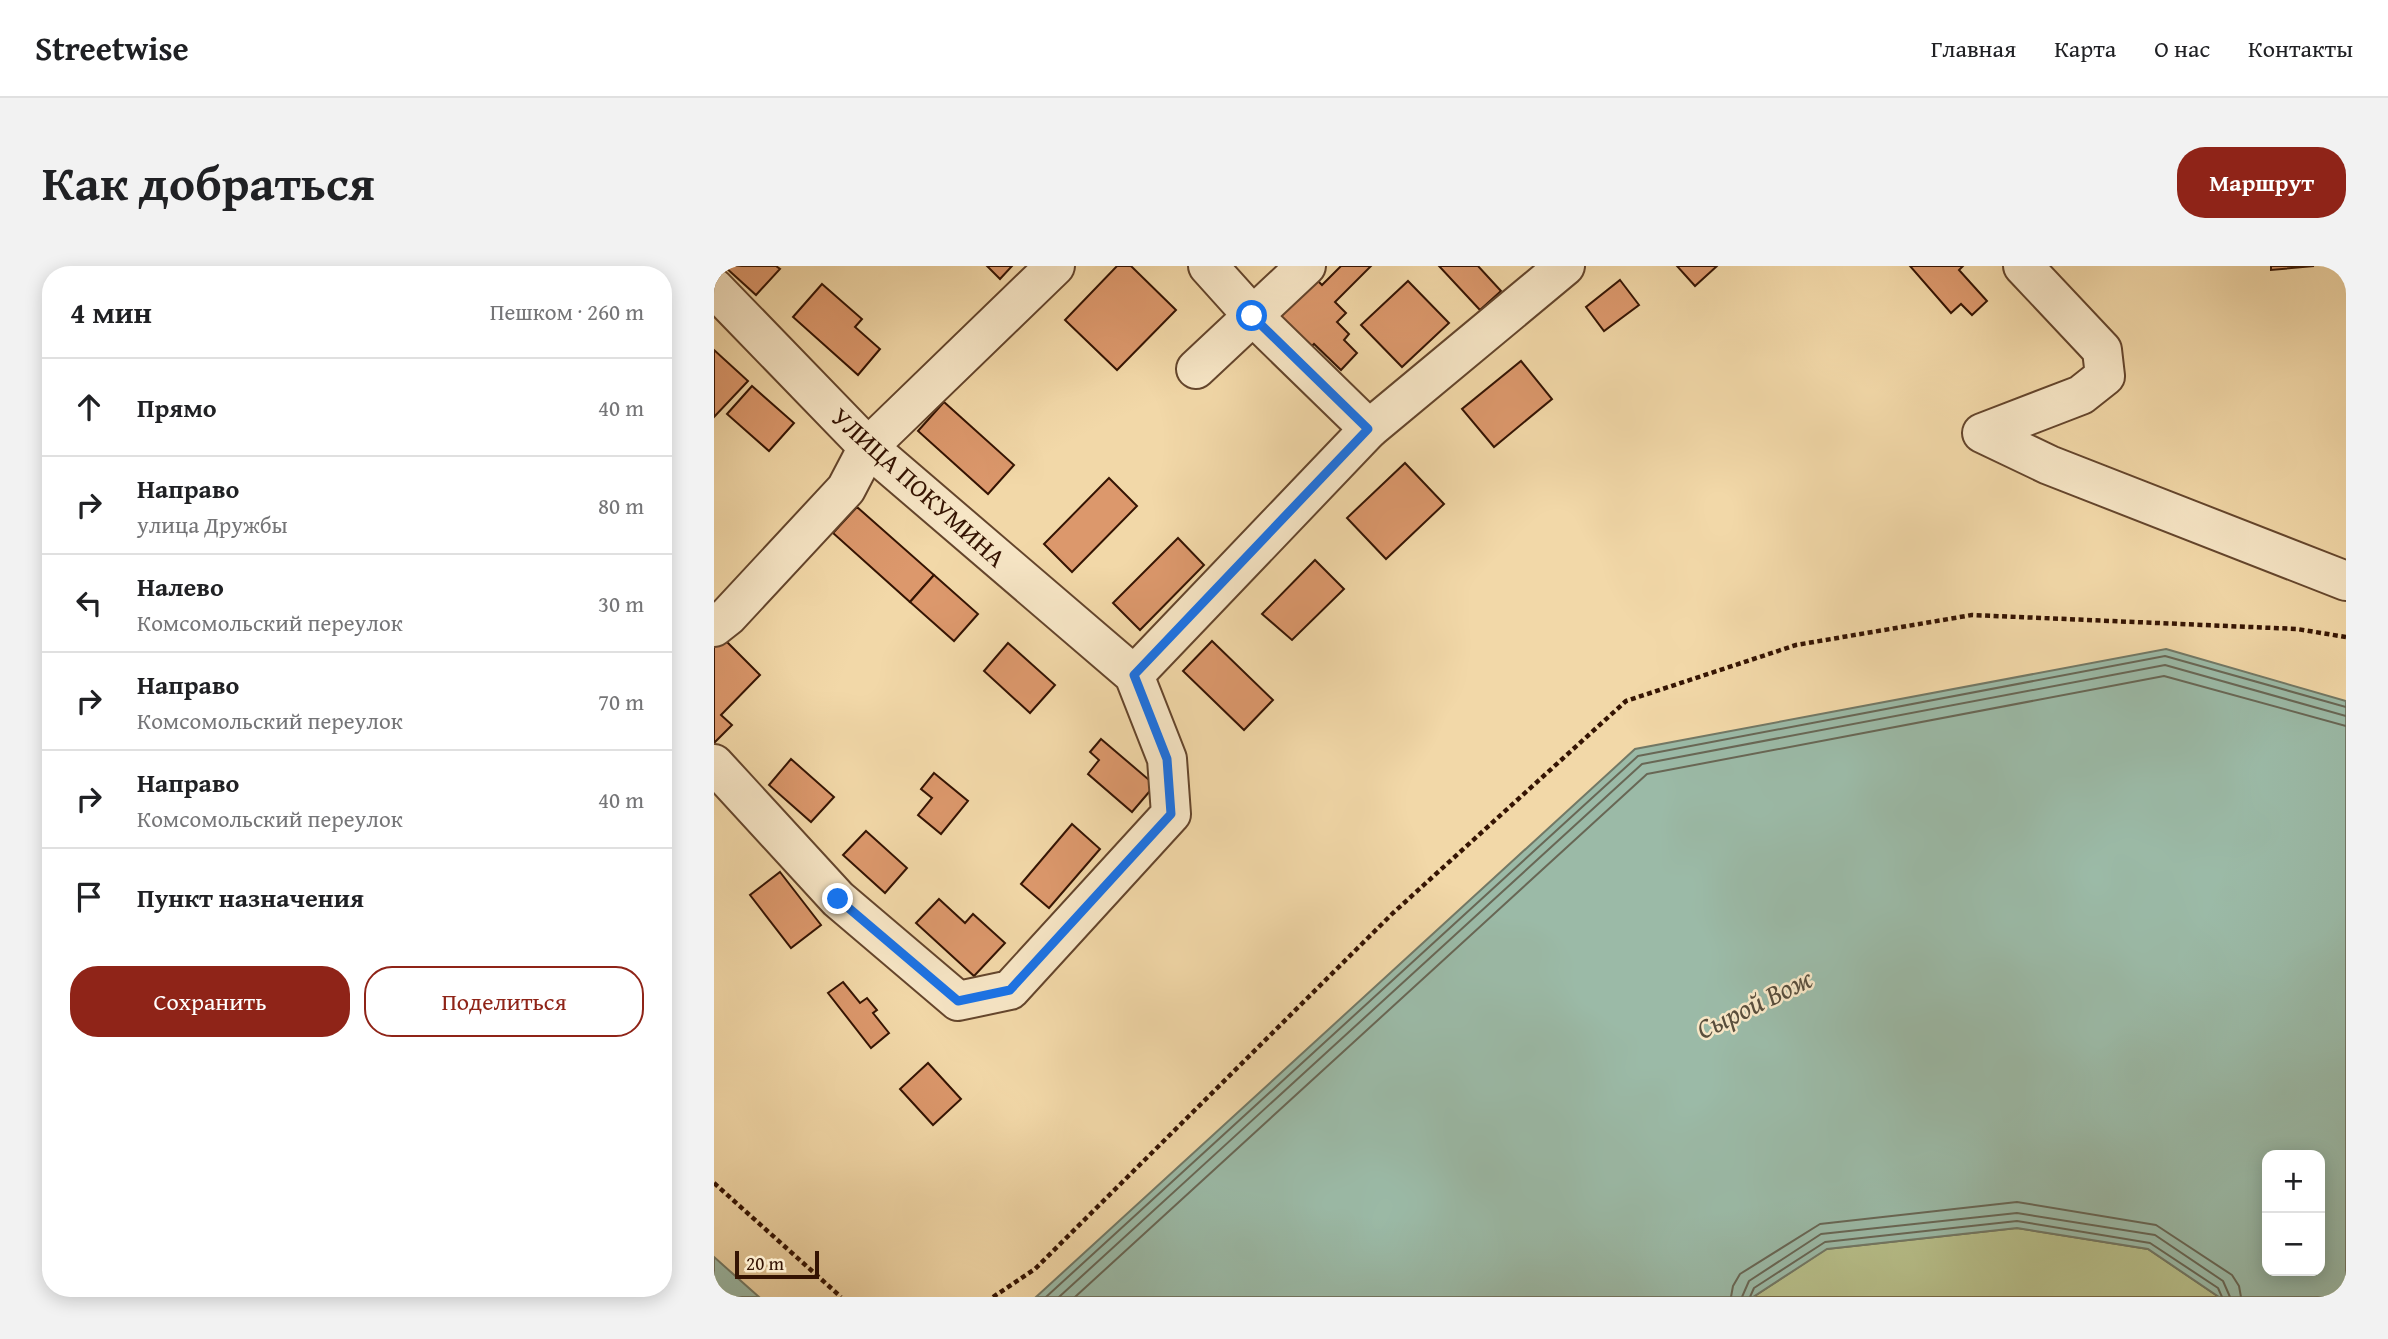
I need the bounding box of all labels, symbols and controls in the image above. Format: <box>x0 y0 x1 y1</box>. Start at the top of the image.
text: Streetwise <box>35 24 189 72</box>
text: Главная <box>1931 31 2016 66</box>
text: Карта <box>2054 31 2116 66</box>
text: О нас <box>2154 31 2210 66</box>
text: Контакты <box>2248 31 2353 66</box>
text: Как добраться <box>42 146 375 218</box>
button: Маршрут <box>2177 147 2346 218</box>
text: 4 мин <box>70 290 152 334</box>
text: Пешком · 260 m <box>490 295 644 328</box>
route start <box>1236 300 1267 331</box>
icon: ahead <box>70 388 108 426</box>
text: Прямо <box>137 388 217 427</box>
text: 40 m <box>598 391 644 424</box>
street label: УЛИЦА ПОКУМИНА <box>823 398 1015 576</box>
text: Направо <box>137 469 239 508</box>
icon: right <box>70 486 108 524</box>
text: 80 m <box>598 489 644 522</box>
text: улица Дружбы <box>137 508 288 541</box>
text: Налево <box>137 567 224 606</box>
icon: left <box>70 584 108 622</box>
text: 30 m <box>598 587 644 620</box>
text: Комсомольский переулок <box>137 606 403 639</box>
text: Направо <box>137 665 239 704</box>
icon: right <box>70 682 108 720</box>
text: 70 m <box>598 685 644 718</box>
text: Комсомольский переулок <box>137 704 403 737</box>
text: Направо <box>137 763 239 802</box>
icon: right <box>70 780 108 818</box>
text: 40 m <box>598 783 644 816</box>
text: Комсомольский переулок <box>137 802 403 835</box>
icon: arrive <box>70 878 108 916</box>
text: Пункт назначения <box>137 878 364 917</box>
route end <box>822 883 853 914</box>
water label: Сырой Вож <box>1689 957 1820 1049</box>
button: Сохранить <box>70 966 350 1037</box>
button: Поделиться <box>364 966 644 1037</box>
map controls <box>2262 1150 2325 1276</box>
button: + <box>2262 1150 2325 1213</box>
button: − <box>2262 1213 2325 1276</box>
scale bar <box>735 1248 819 1280</box>
text: 20 m <box>746 1249 784 1277</box>

